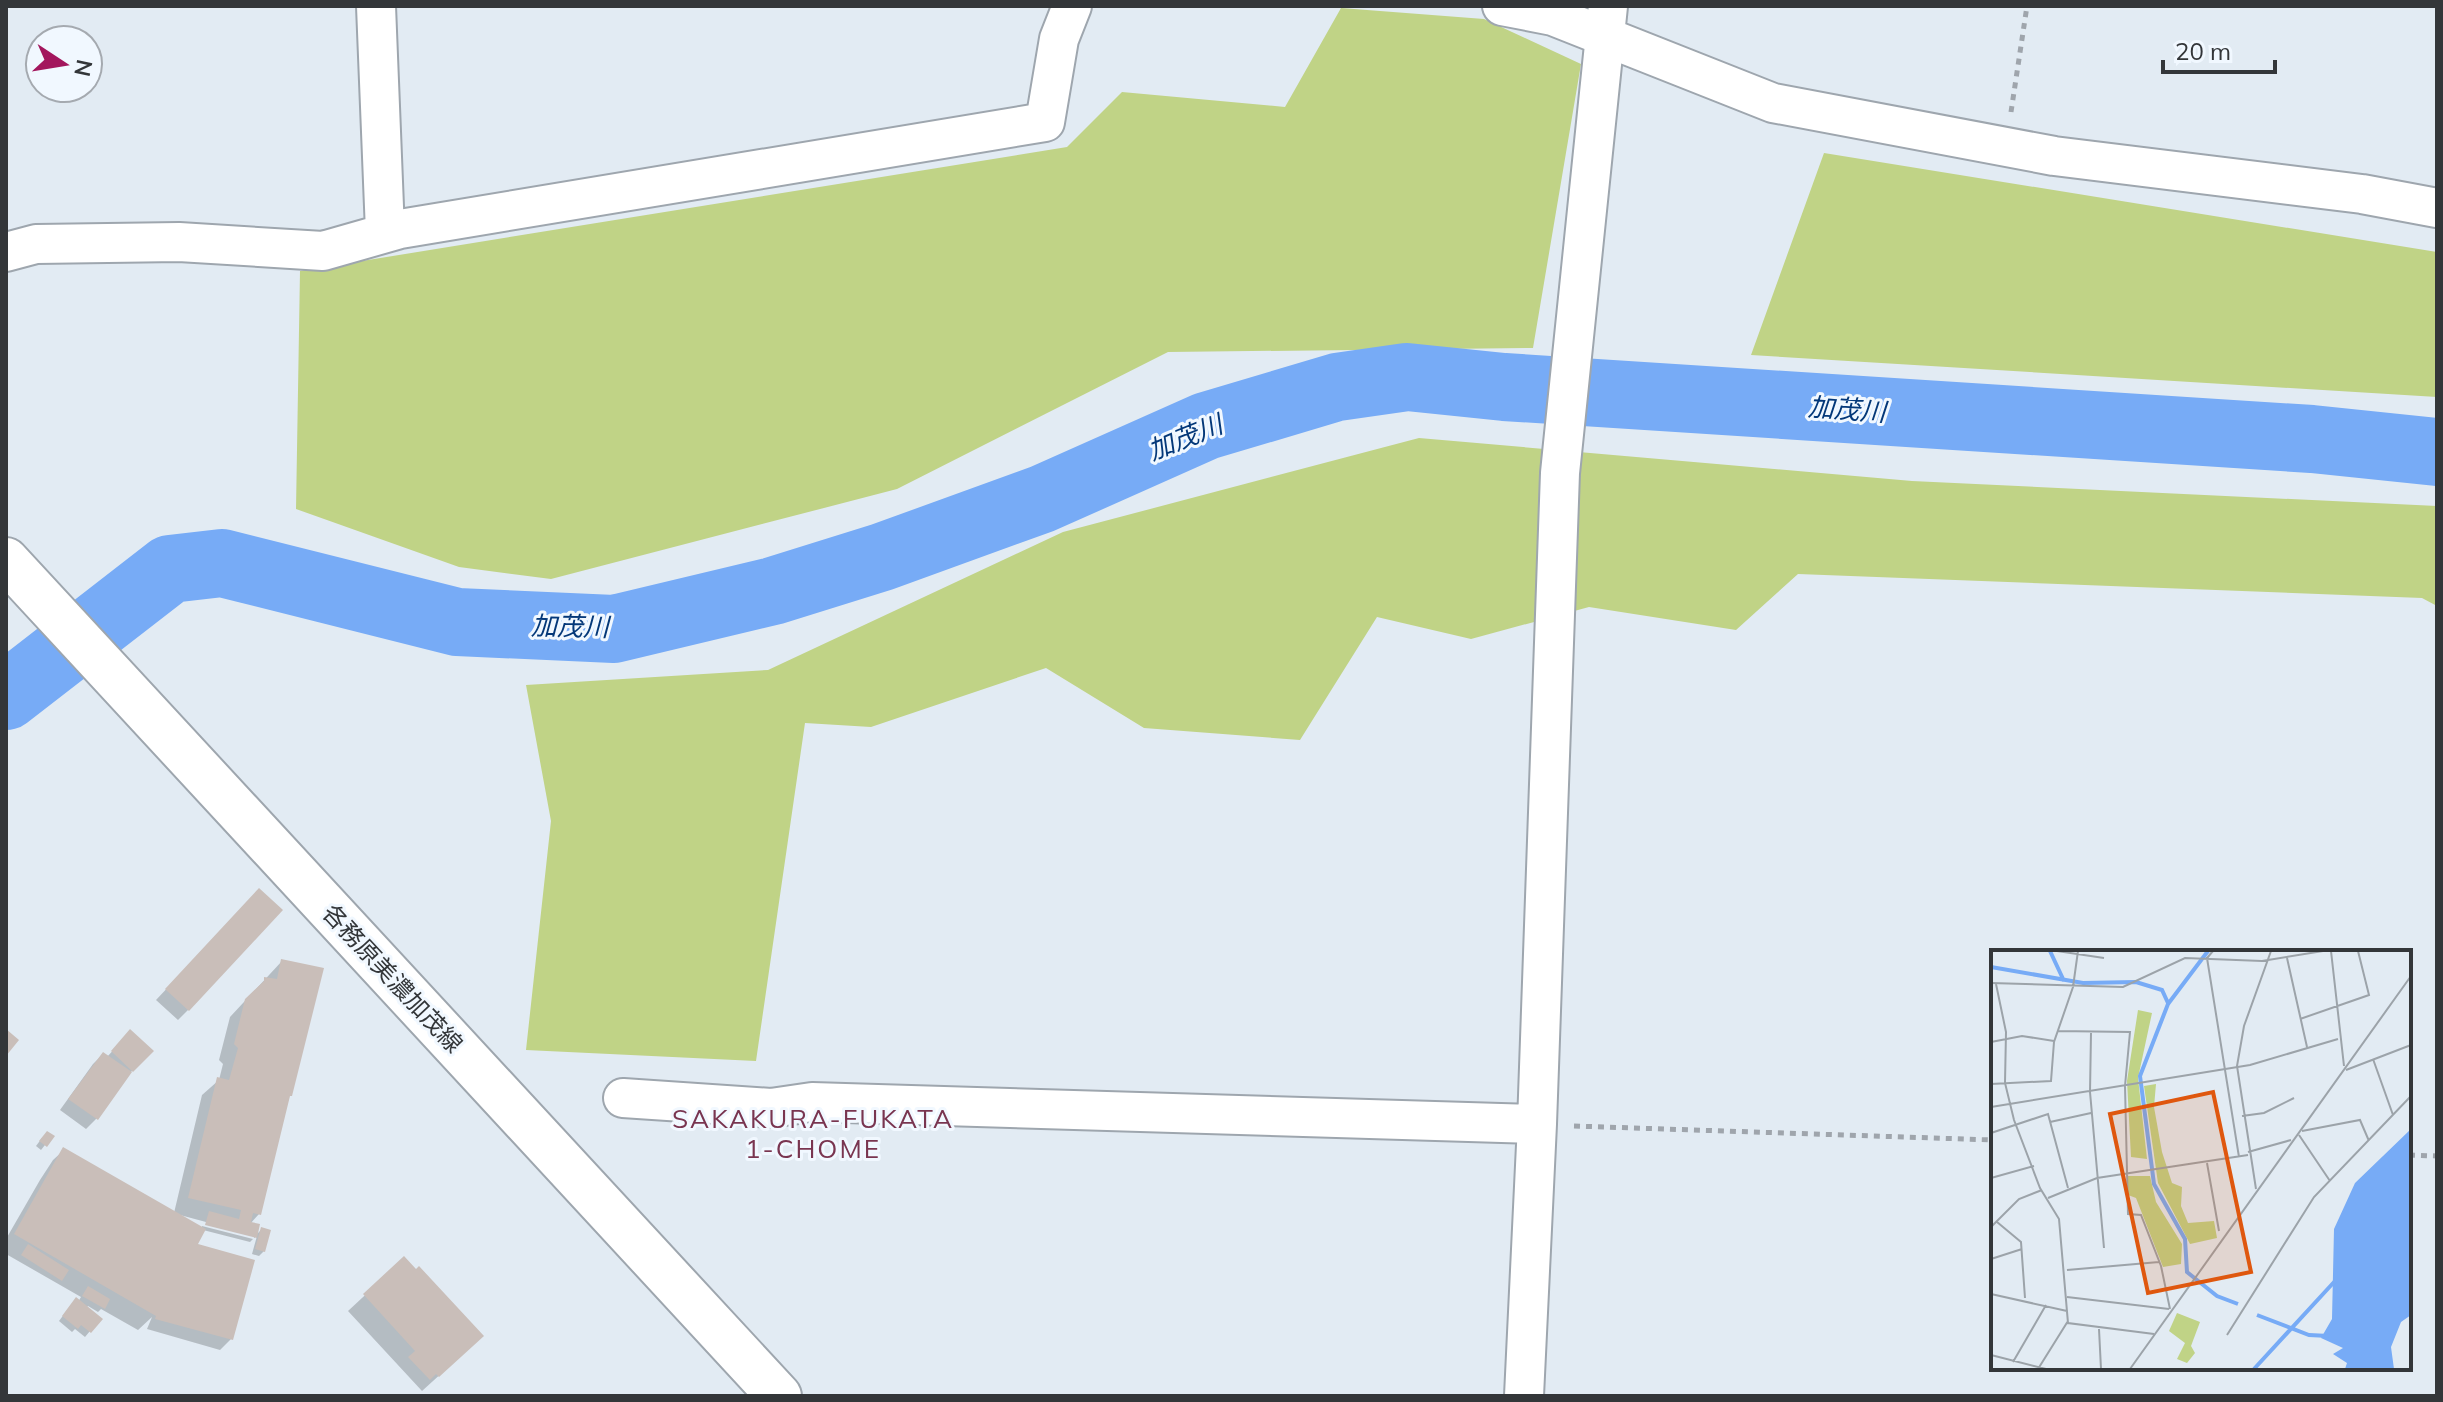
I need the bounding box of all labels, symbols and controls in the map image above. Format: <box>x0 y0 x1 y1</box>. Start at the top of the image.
north arrow <box>24 24 104 104</box>
scale bar <box>2163 24 2275 74</box>
text: 20 m <box>2175 36 2231 66</box>
text: N <box>68 57 99 79</box>
water label: 加茂川 <box>1807 390 1890 428</box>
water label: 加茂川 <box>1143 406 1230 467</box>
water label: 加茂川 <box>531 609 612 643</box>
street label: 各務原美濃加茂線 <box>317 898 469 1058</box>
inset map <box>1991 950 2411 1370</box>
district label: SAKAKURA-FUKATA 1-CHOME <box>672 1102 954 1165</box>

